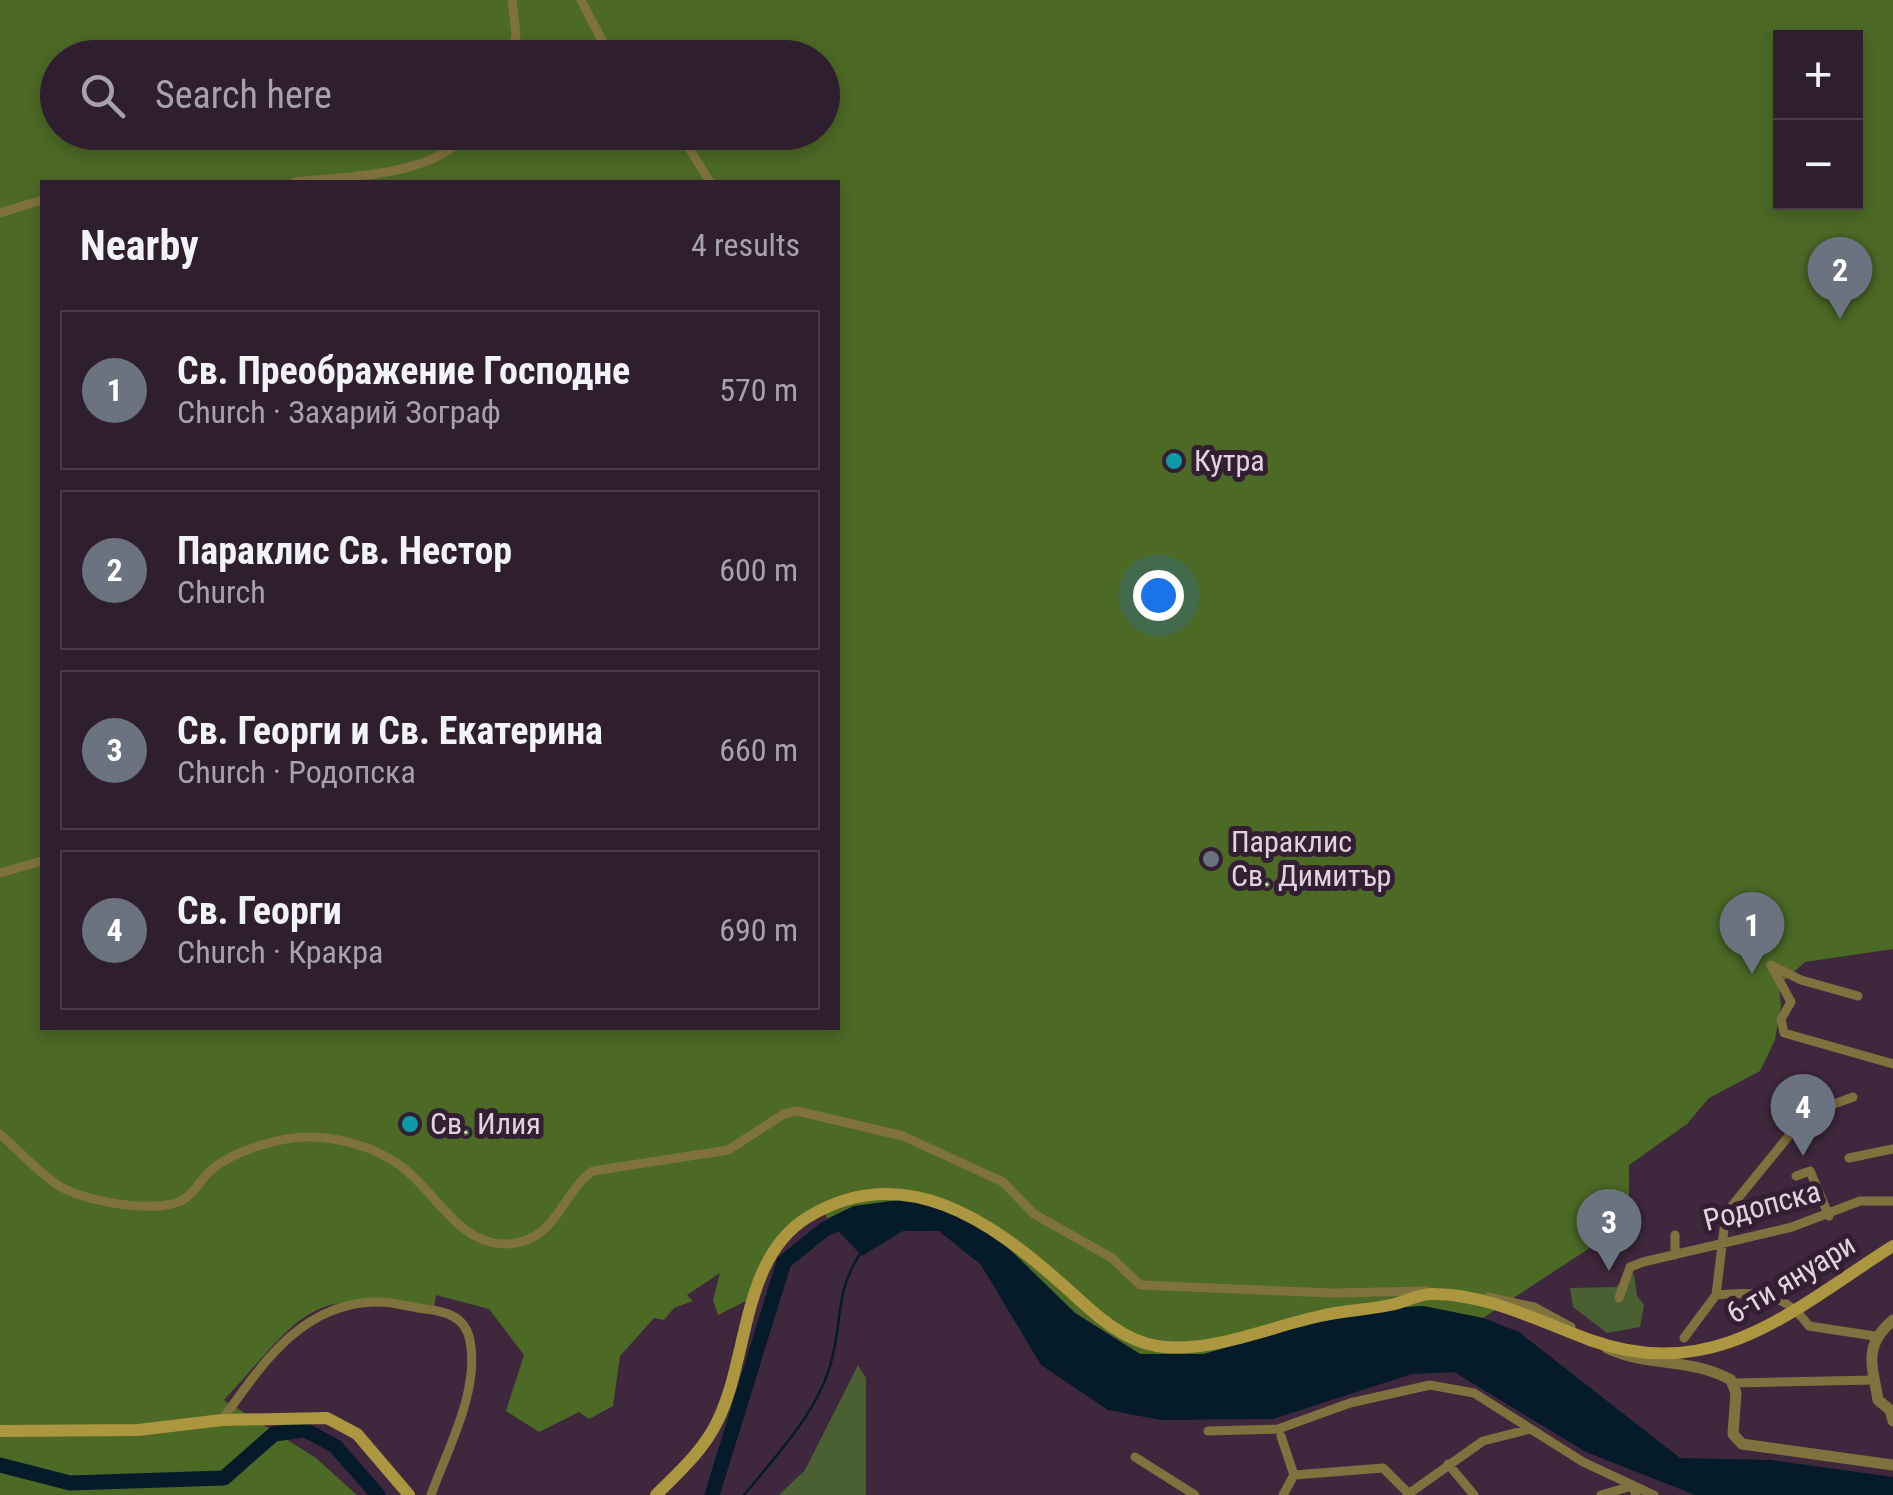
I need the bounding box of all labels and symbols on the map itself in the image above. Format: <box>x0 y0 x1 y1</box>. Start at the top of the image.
pin: 2 <box>1808 236 1872 319</box>
place label: Кутра <box>1194 443 1265 478</box>
marker: Кутра <box>1163 450 1185 472</box>
your location <box>1133 570 1184 621</box>
place label: Параклис Св. Димитър <box>1231 824 1391 893</box>
marker: Параклис Св. Димитър <box>1200 848 1222 870</box>
pin: 1 <box>1720 892 1784 974</box>
pin: 4 <box>1770 1074 1836 1156</box>
place label: Св. Илия <box>430 1106 541 1141</box>
marker: Св. Илия <box>399 1113 421 1135</box>
street label: Родопска <box>1700 1173 1824 1238</box>
pin: 3 <box>1576 1188 1642 1271</box>
street label: 6-ти януари <box>1720 1227 1861 1331</box>

